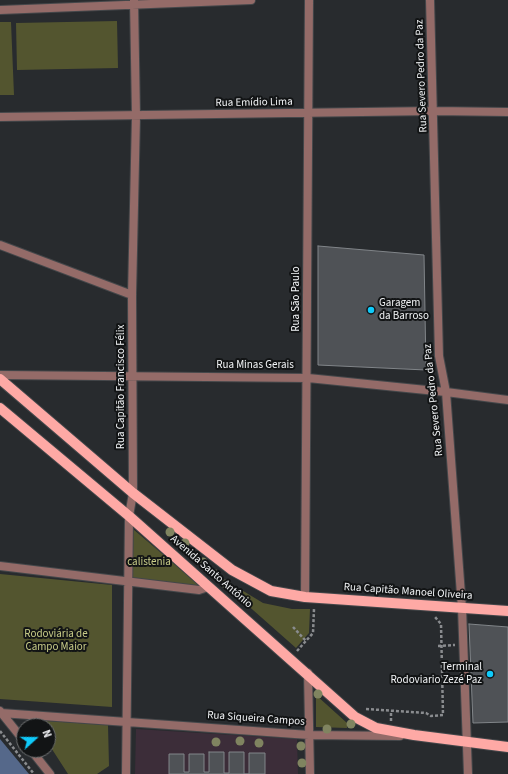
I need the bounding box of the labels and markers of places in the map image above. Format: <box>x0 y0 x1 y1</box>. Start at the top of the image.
place label: Garagem da Barroso <box>379 297 429 323</box>
marker: Garagem da Barroso <box>366 305 376 315</box>
place label: Terminal Rodoviario Zezé Paz <box>390 661 482 687</box>
marker: Terminal Rodoviario Zezé Paz <box>485 669 495 679</box>

